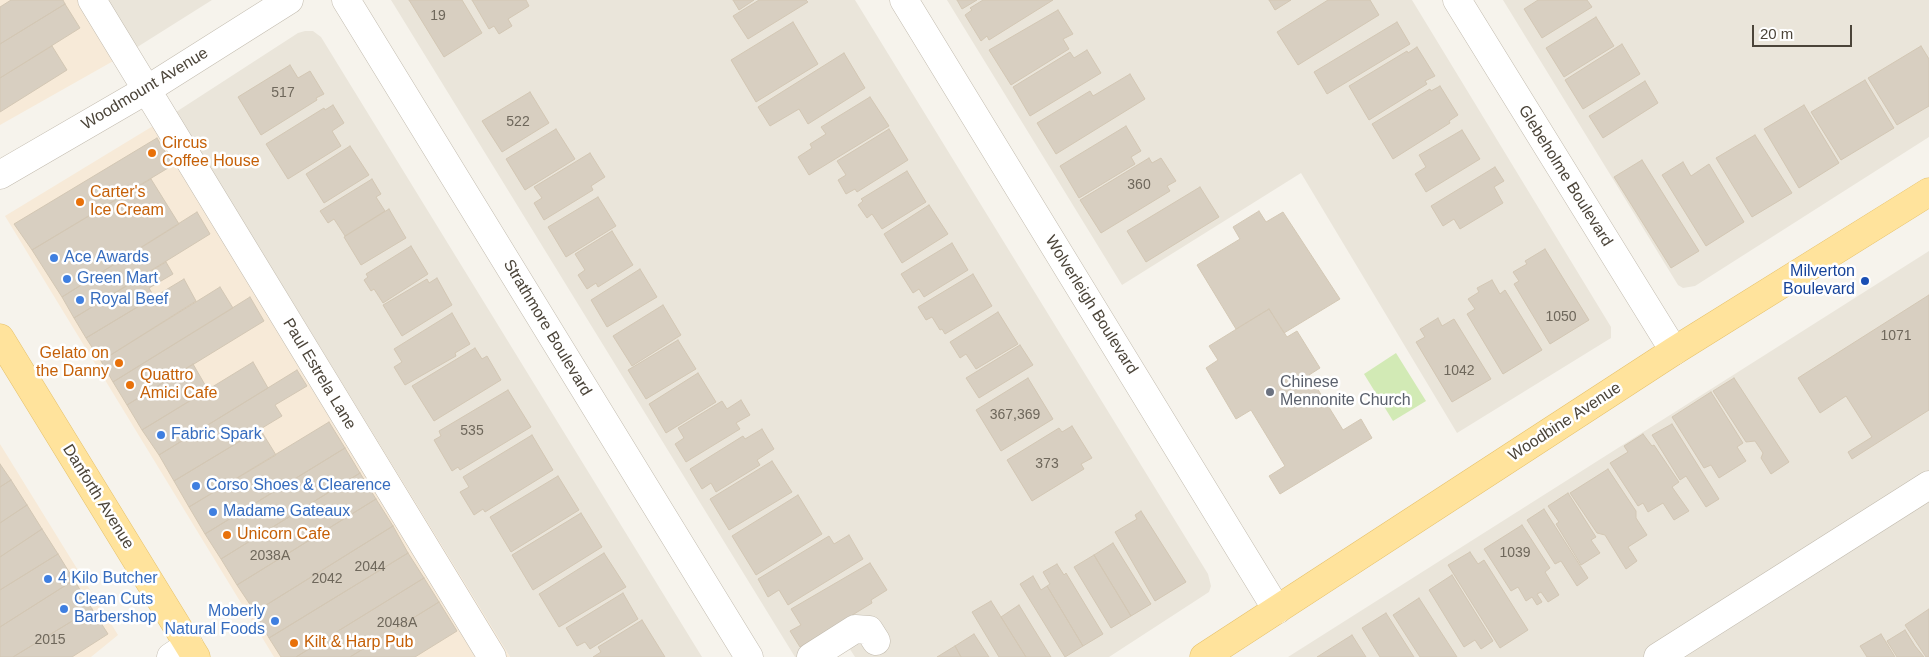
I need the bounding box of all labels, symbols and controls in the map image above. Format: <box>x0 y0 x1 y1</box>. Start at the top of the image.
house number: 19 <box>430 8 446 24</box>
scale bar <box>1754 15 1854 47</box>
text: 20 m <box>1760 25 1793 42</box>
street label: Woodmount Avenue <box>78 44 212 134</box>
house number: 517 <box>271 85 295 101</box>
street label: Glebeholme Boulevard <box>1514 102 1616 250</box>
house number: 522 <box>506 114 530 130</box>
place label: Circus Coffee House <box>162 134 260 172</box>
marker: Circus Coffee House <box>146 147 158 159</box>
house number: 360 <box>1127 177 1151 193</box>
place label: Carter's Ice Cream <box>90 183 164 221</box>
marker: Carter's Ice Cream <box>74 196 86 208</box>
street label: Wolverleigh Boulevard <box>1041 232 1141 378</box>
place label: Ace Awards <box>64 248 149 268</box>
marker: Ace Awards <box>48 252 60 264</box>
street label: Strathmore Boulevard <box>499 256 595 400</box>
place label: Milverton Boulevard <box>1783 262 1855 300</box>
place label: Green Mart <box>77 269 158 289</box>
marker: Green Mart <box>61 273 73 285</box>
marker: Milverton Boulevard <box>1859 275 1871 287</box>
place label: Royal Beef <box>90 290 168 310</box>
marker: Royal Beef <box>74 294 86 306</box>
house number: 1050 <box>1545 309 1577 325</box>
street label: Paul Estrela Lane <box>278 315 360 433</box>
house number: 1071 <box>1880 328 1912 344</box>
place label: Gelato on the Danny <box>36 344 109 382</box>
marker: Gelato on the Danny <box>113 357 125 369</box>
house number: 1042 <box>1443 363 1475 379</box>
place label: Quattro Amici Cafe <box>140 366 217 404</box>
place label: Chinese Mennonite Church <box>1280 373 1411 411</box>
street label: Woodbine Avenue <box>1505 378 1625 466</box>
marker: Quattro Amici Cafe <box>124 379 136 391</box>
marker: Chinese Mennonite Church <box>1264 386 1276 398</box>
house number: 367,369 <box>990 407 1040 423</box>
house number: 535 <box>460 423 484 439</box>
place label: Fabric Spark <box>171 425 262 445</box>
marker: Fabric Spark <box>155 429 167 441</box>
street label: Danforth Avenue <box>58 441 138 553</box>
house number: 373 <box>1035 456 1059 472</box>
place label: Corso Shoes & Clearence <box>206 476 391 496</box>
marker: Corso Shoes & Clearence <box>190 480 202 492</box>
place label: Madame Gateaux <box>223 502 350 522</box>
marker: Madame Gateaux <box>207 506 219 518</box>
place label: Unicorn Cafe <box>237 525 330 545</box>
marker: Unicorn Cafe <box>221 529 233 541</box>
house number: 1039 <box>1499 545 1531 561</box>
house number: 2038A <box>250 548 290 564</box>
house number: 2044 <box>354 559 386 575</box>
place label: 4 Kilo Butcher <box>58 569 158 589</box>
house number: 2042 <box>311 571 343 587</box>
marker: 4 Kilo Butcher <box>42 573 54 585</box>
place label: Clean Cuts Barbershop <box>74 590 157 628</box>
place label: Moberly Natural Foods <box>165 602 265 640</box>
marker: Clean Cuts Barbershop <box>58 603 70 615</box>
marker: Moberly Natural Foods <box>269 615 281 627</box>
house number: 2048A <box>377 615 417 631</box>
house number: 2015 <box>34 632 66 648</box>
place label: Kilt & Harp Pub <box>304 633 413 653</box>
marker: Kilt & Harp Pub <box>288 637 300 649</box>

